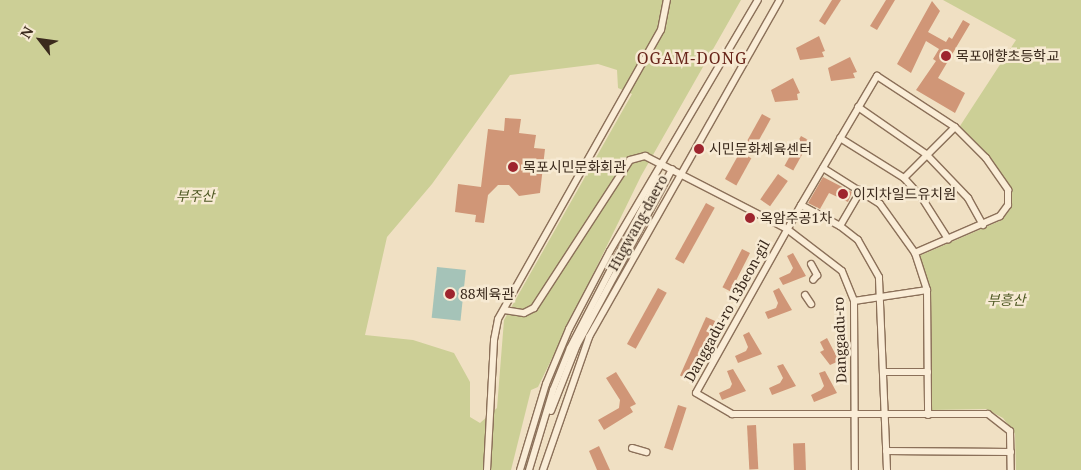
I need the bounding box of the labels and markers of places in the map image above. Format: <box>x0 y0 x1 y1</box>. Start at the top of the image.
place label: 목포애향초등학교 <box>956 48 1059 64</box>
marker: 목포애향초등학교 <box>940 50 952 62</box>
place label: 시민문화체육센터 <box>709 141 812 157</box>
marker: 시민문화체육센터 <box>693 143 705 155</box>
place label: 목포시민문화회관 <box>523 159 626 175</box>
marker: 목포시민문화회관 <box>507 161 519 173</box>
place label: 이지차일드유치원 <box>853 186 956 202</box>
marker: 이지차일드유치원 <box>837 188 849 200</box>
place label: 옥암주공1차 <box>760 210 832 226</box>
marker: 옥암주공1차 <box>744 212 756 224</box>
place label: 88체육관 <box>460 286 514 302</box>
marker: 88체육관 <box>444 288 456 300</box>

